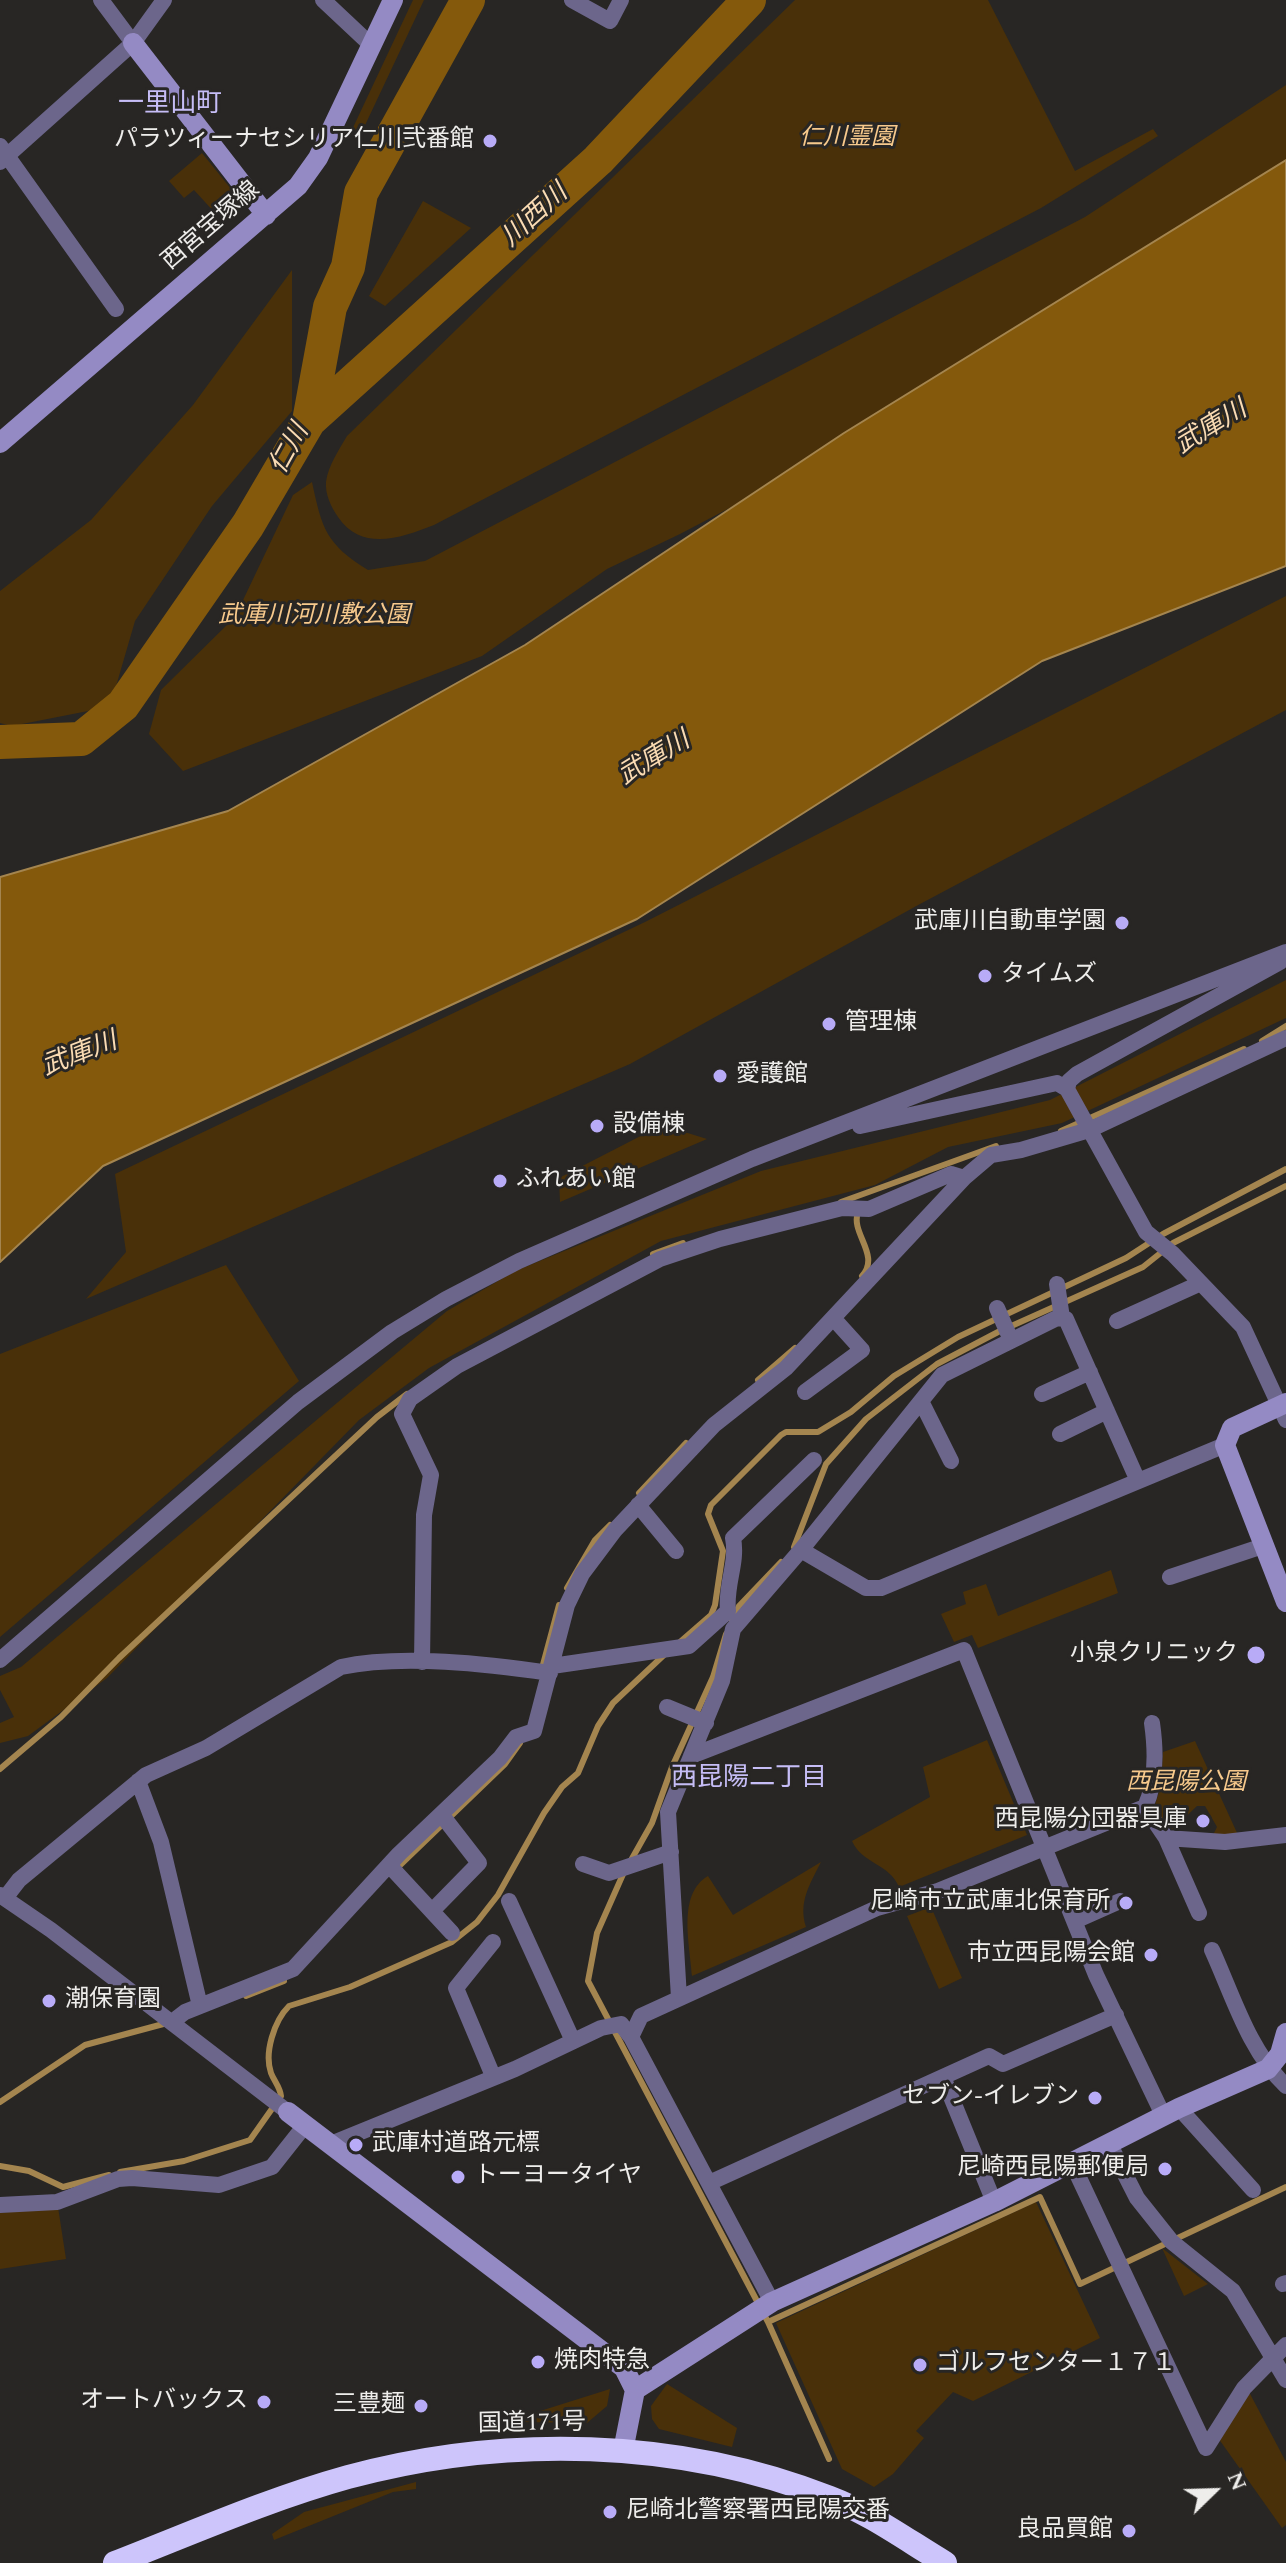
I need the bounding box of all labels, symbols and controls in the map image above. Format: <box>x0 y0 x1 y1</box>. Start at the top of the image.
district label: 一里山町 <box>118 90 222 122</box>
park label: 仁川霊園 <box>799 125 895 153</box>
place label: パラツィーナセシリア仁川弐番館 <box>114 127 474 155</box>
marker: パラツィーナセシリア仁川弐番館 <box>481 132 499 150</box>
street label: 西宮宝塚線 <box>157 177 267 277</box>
water label: 川西川 <box>497 179 575 255</box>
water label: 武庫川 <box>1171 396 1253 462</box>
water label: 仁川 <box>265 420 317 480</box>
park label: 武庫川河川敷公園 <box>218 603 410 631</box>
water label: 武庫川 <box>614 727 696 793</box>
place label: 武庫川自動車学園 <box>914 909 1106 937</box>
marker: 武庫川自動車学園 <box>1113 914 1131 932</box>
place label: タイムズ <box>1001 962 1097 990</box>
marker: タイムズ <box>976 967 994 985</box>
place label: 管理棟 <box>845 1010 917 1038</box>
marker: 管理棟 <box>820 1015 838 1033</box>
water label: 武庫川 <box>38 1027 122 1085</box>
place label: 愛護館 <box>736 1062 808 1090</box>
marker: 愛護館 <box>711 1067 729 1085</box>
place label: 設備棟 <box>613 1112 685 1140</box>
marker: 設備棟 <box>588 1117 606 1135</box>
place label: ふれあい館 <box>516 1167 636 1195</box>
marker: ふれあい館 <box>491 1172 509 1190</box>
place label: 小泉クリニック <box>1070 1641 1238 1669</box>
marker: 小泉クリニック <box>1245 1644 1267 1666</box>
district label: 西昆陽二丁目 <box>671 1764 827 1796</box>
park label: 西昆陽公園 <box>1126 1770 1246 1798</box>
place label: 西昆陽分団器具庫 <box>995 1807 1187 1835</box>
marker: 西昆陽分団器具庫 <box>1194 1812 1212 1830</box>
place label: 尼崎市立武庫北保育所 <box>870 1889 1110 1917</box>
marker: 尼崎市立武庫北保育所 <box>1117 1894 1135 1912</box>
place label: 市立西昆陽会館 <box>967 1941 1135 1969</box>
marker: 市立西昆陽会館 <box>1142 1946 1160 1964</box>
place label: 潮保育園 <box>65 1987 161 2015</box>
marker: 潮保育園 <box>40 1992 58 2010</box>
place label: セブン-イレブン <box>902 2084 1079 2112</box>
marker: セブン-イレブン <box>1086 2089 1104 2107</box>
place label: 武庫村道路元標 <box>372 2131 540 2159</box>
marker: 武庫村道路元標 <box>347 2136 365 2154</box>
place label: 尼崎西昆陽郵便局 <box>957 2155 1149 2183</box>
marker: 尼崎西昆陽郵便局 <box>1156 2160 1174 2178</box>
place label: トーヨータイヤ <box>474 2163 642 2191</box>
marker: トーヨータイヤ <box>449 2168 467 2186</box>
place label: 焼肉特急 <box>554 2348 650 2376</box>
place label: ゴルフセンター１７１ <box>936 2351 1176 2379</box>
marker: 焼肉特急 <box>529 2353 547 2371</box>
marker: ゴルフセンター１７１ <box>911 2356 929 2374</box>
place label: オートバックス <box>80 2388 248 2416</box>
place label: 三豊麺 <box>333 2392 405 2420</box>
marker: オートバックス <box>255 2393 273 2411</box>
marker: 三豊麺 <box>412 2397 430 2415</box>
street label: 国道171号 <box>478 2410 586 2440</box>
north arrow <box>1174 2451 1254 2531</box>
text: N <box>1218 2467 1255 2496</box>
place label: 尼崎北警察署西昆陽交番 <box>626 2498 890 2526</box>
marker: 尼崎北警察署西昆陽交番 <box>601 2503 619 2521</box>
place label: 良品買館 <box>1017 2517 1113 2545</box>
marker: 良品買館 <box>1120 2522 1138 2540</box>

